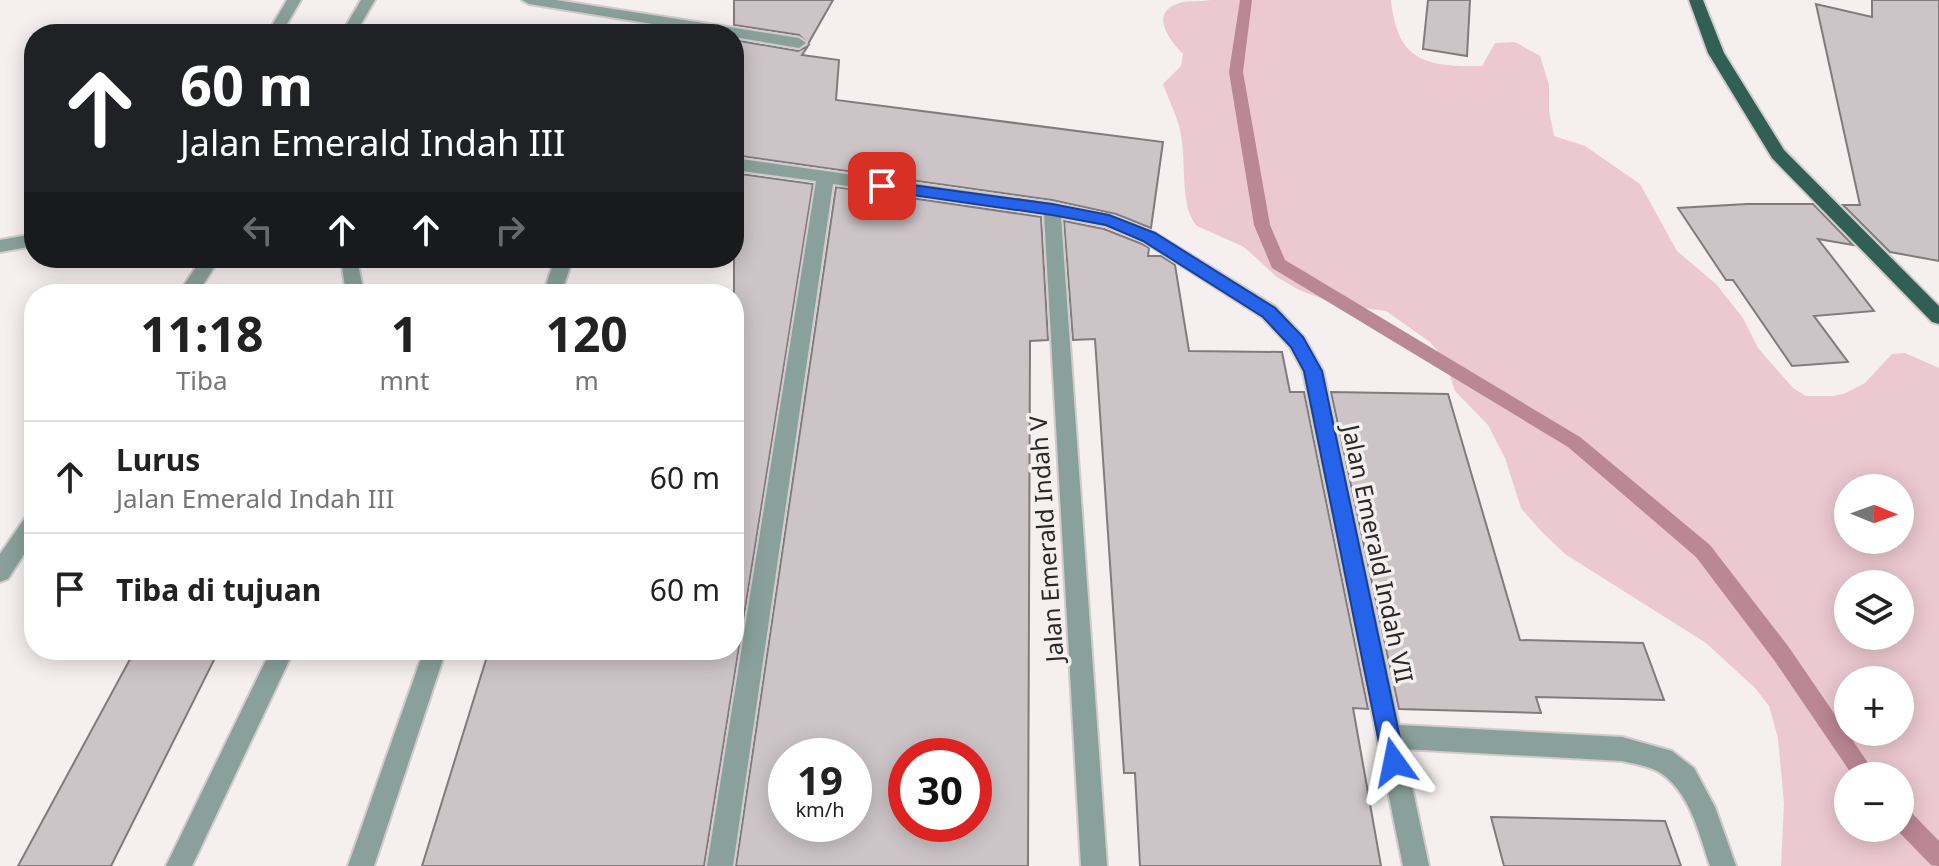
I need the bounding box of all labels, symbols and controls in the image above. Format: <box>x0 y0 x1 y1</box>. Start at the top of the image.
text: 60 m <box>180 46 313 122</box>
icon: ahead <box>48 56 152 160</box>
text: Jalan Emerald Indah III <box>180 118 565 167</box>
pin <box>848 152 916 220</box>
icon: arrive <box>860 164 904 208</box>
icon: left <box>236 208 280 252</box>
icon: ahead <box>320 208 364 252</box>
icon: ahead <box>404 208 448 252</box>
icon: right <box>488 208 532 252</box>
text: 11:18 <box>140 301 263 366</box>
text: 1 <box>391 301 418 366</box>
text: 120 <box>545 301 628 366</box>
text: Tiba <box>176 362 228 398</box>
text: mnt <box>380 362 429 398</box>
text: m <box>574 362 599 398</box>
street label: Jalan Emerald Indah V <box>1020 414 1071 665</box>
street label: Jalan Emerald Indah VII <box>1335 420 1422 686</box>
text: Lurus <box>116 439 200 480</box>
icon: ahead <box>48 455 92 499</box>
text: 60 m <box>650 457 720 498</box>
north arrow <box>1834 474 1914 554</box>
map controls <box>1834 474 1914 842</box>
text: Jalan Emerald Indah III <box>116 480 394 516</box>
icon: arrive <box>48 567 92 611</box>
text: Tiba di tujuan <box>116 569 321 610</box>
text: 60 m <box>650 569 720 610</box>
button: layers <box>1834 570 1914 650</box>
button: + <box>1834 666 1914 746</box>
position arrow <box>1352 720 1436 804</box>
speed limit sign: 30 <box>888 738 992 842</box>
text: 19 <box>797 752 843 807</box>
button: − <box>1834 762 1914 842</box>
text: km/h <box>795 796 845 823</box>

